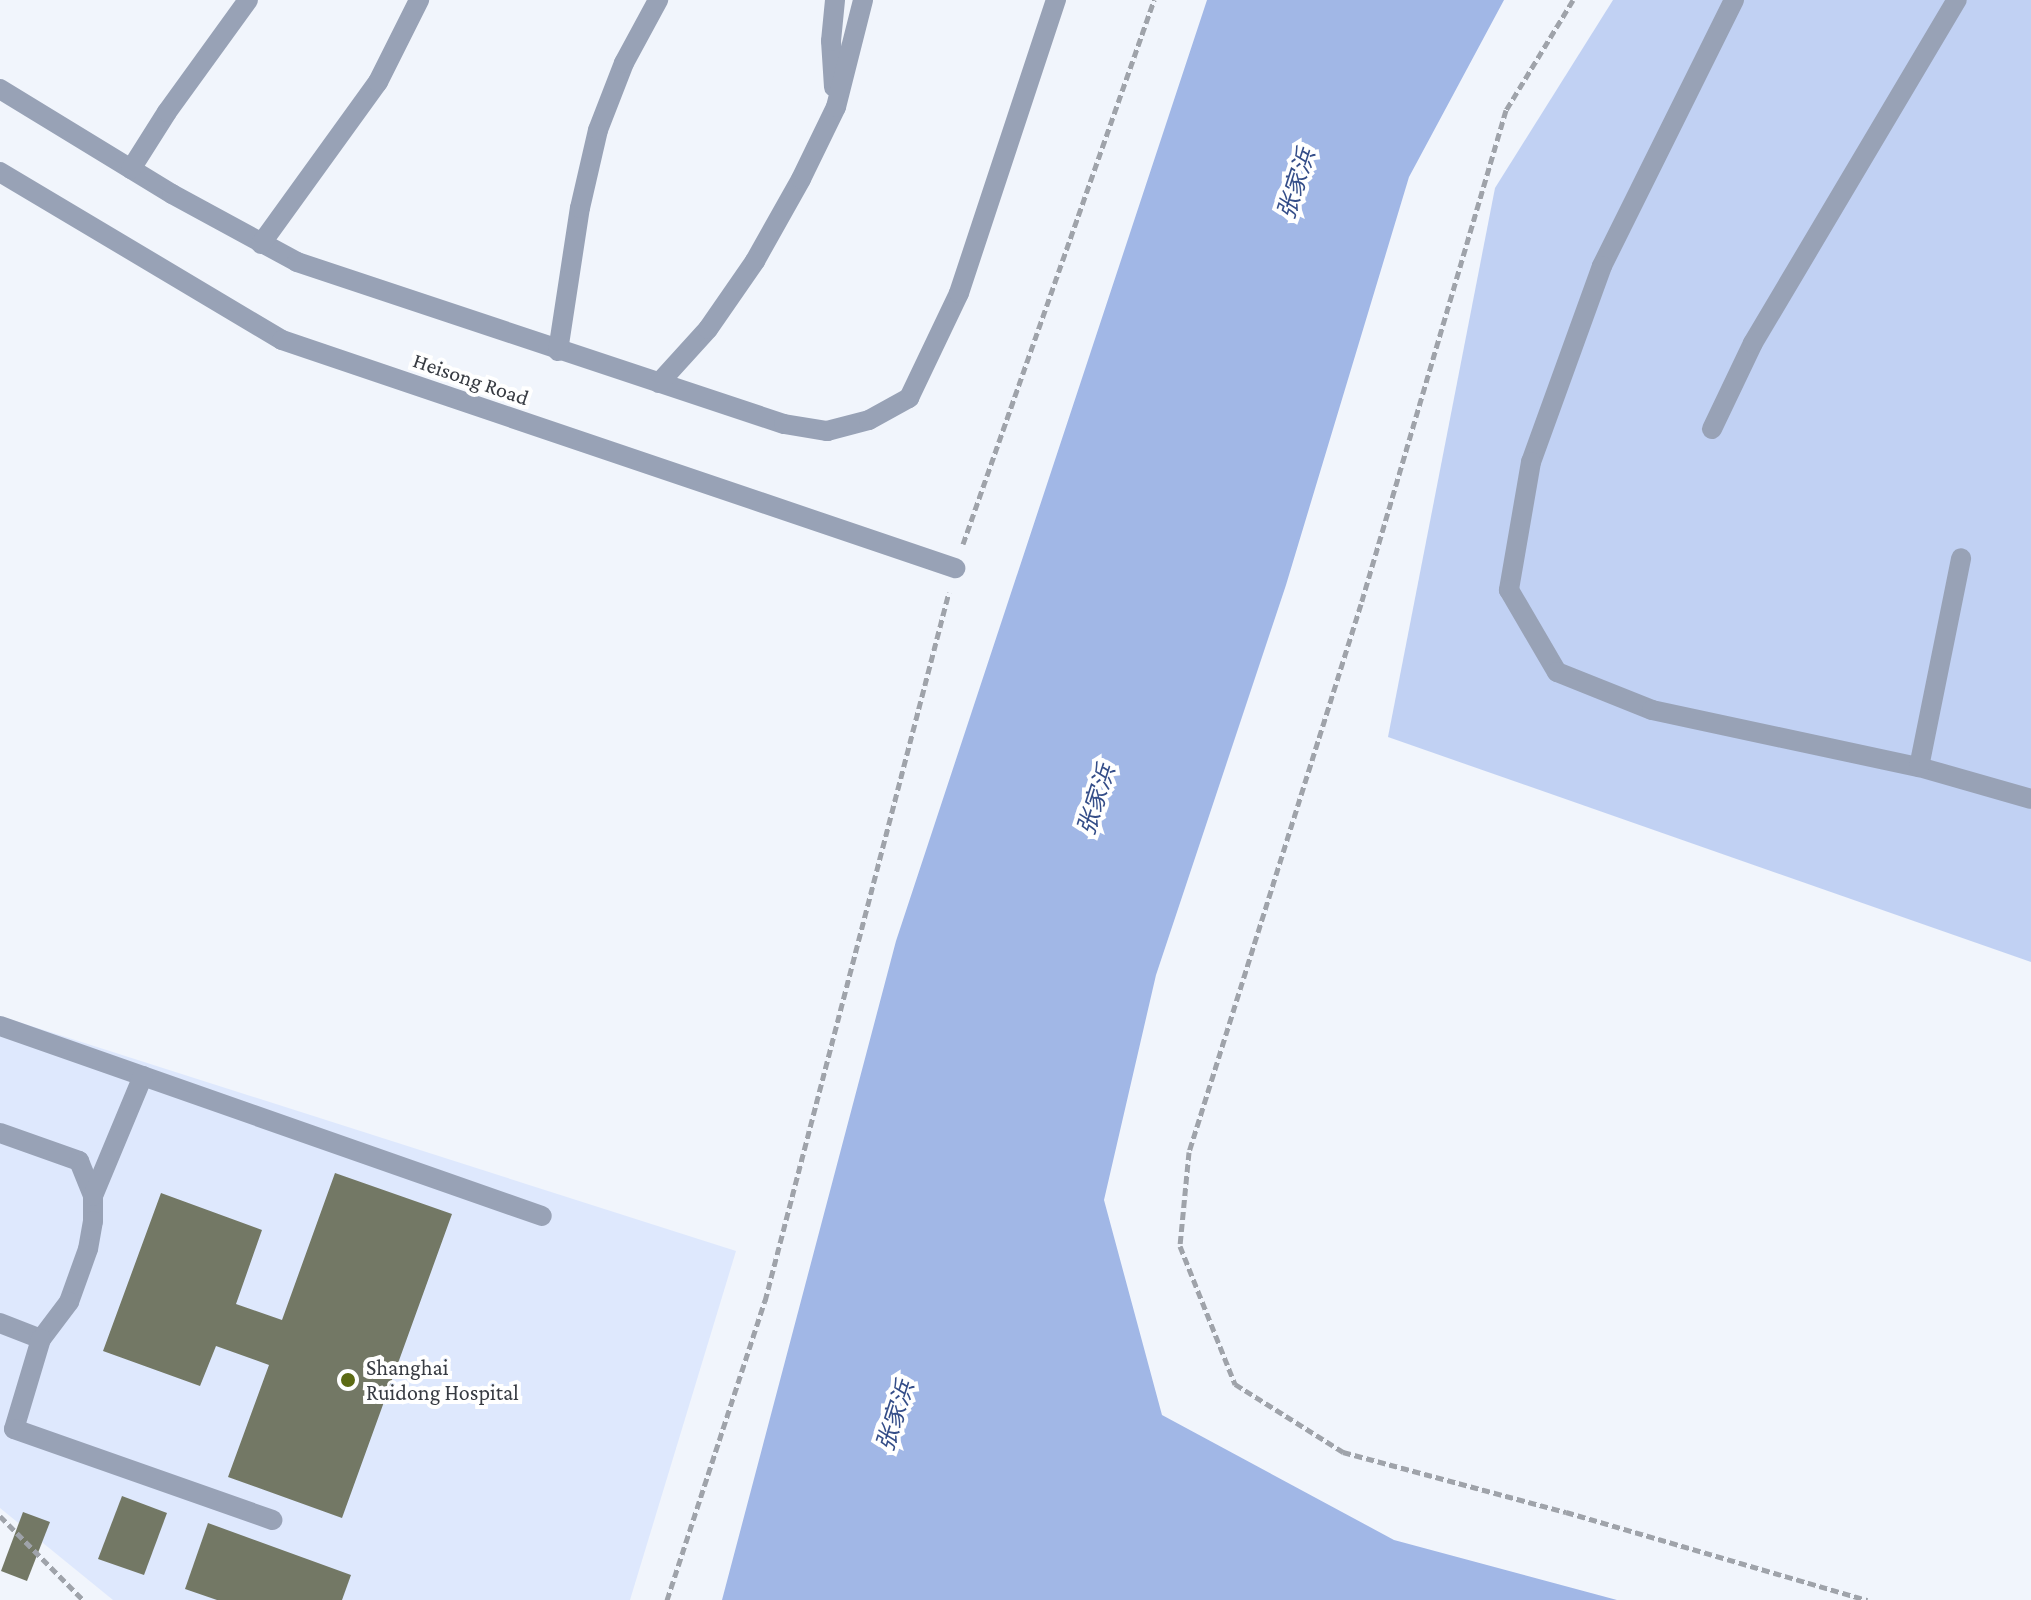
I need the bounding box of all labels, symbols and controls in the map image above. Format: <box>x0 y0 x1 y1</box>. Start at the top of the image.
water label: 张家浜 <box>1271 145 1321 223</box>
street label: Heisong Road <box>410 347 532 411</box>
water label: 张家浜 <box>1071 761 1121 839</box>
place label: Shanghai Ruidong Hospital <box>366 1354 519 1406</box>
marker: Shanghai Ruidong Hospital <box>337 1369 359 1391</box>
water label: 张家浜 <box>870 1377 920 1455</box>

